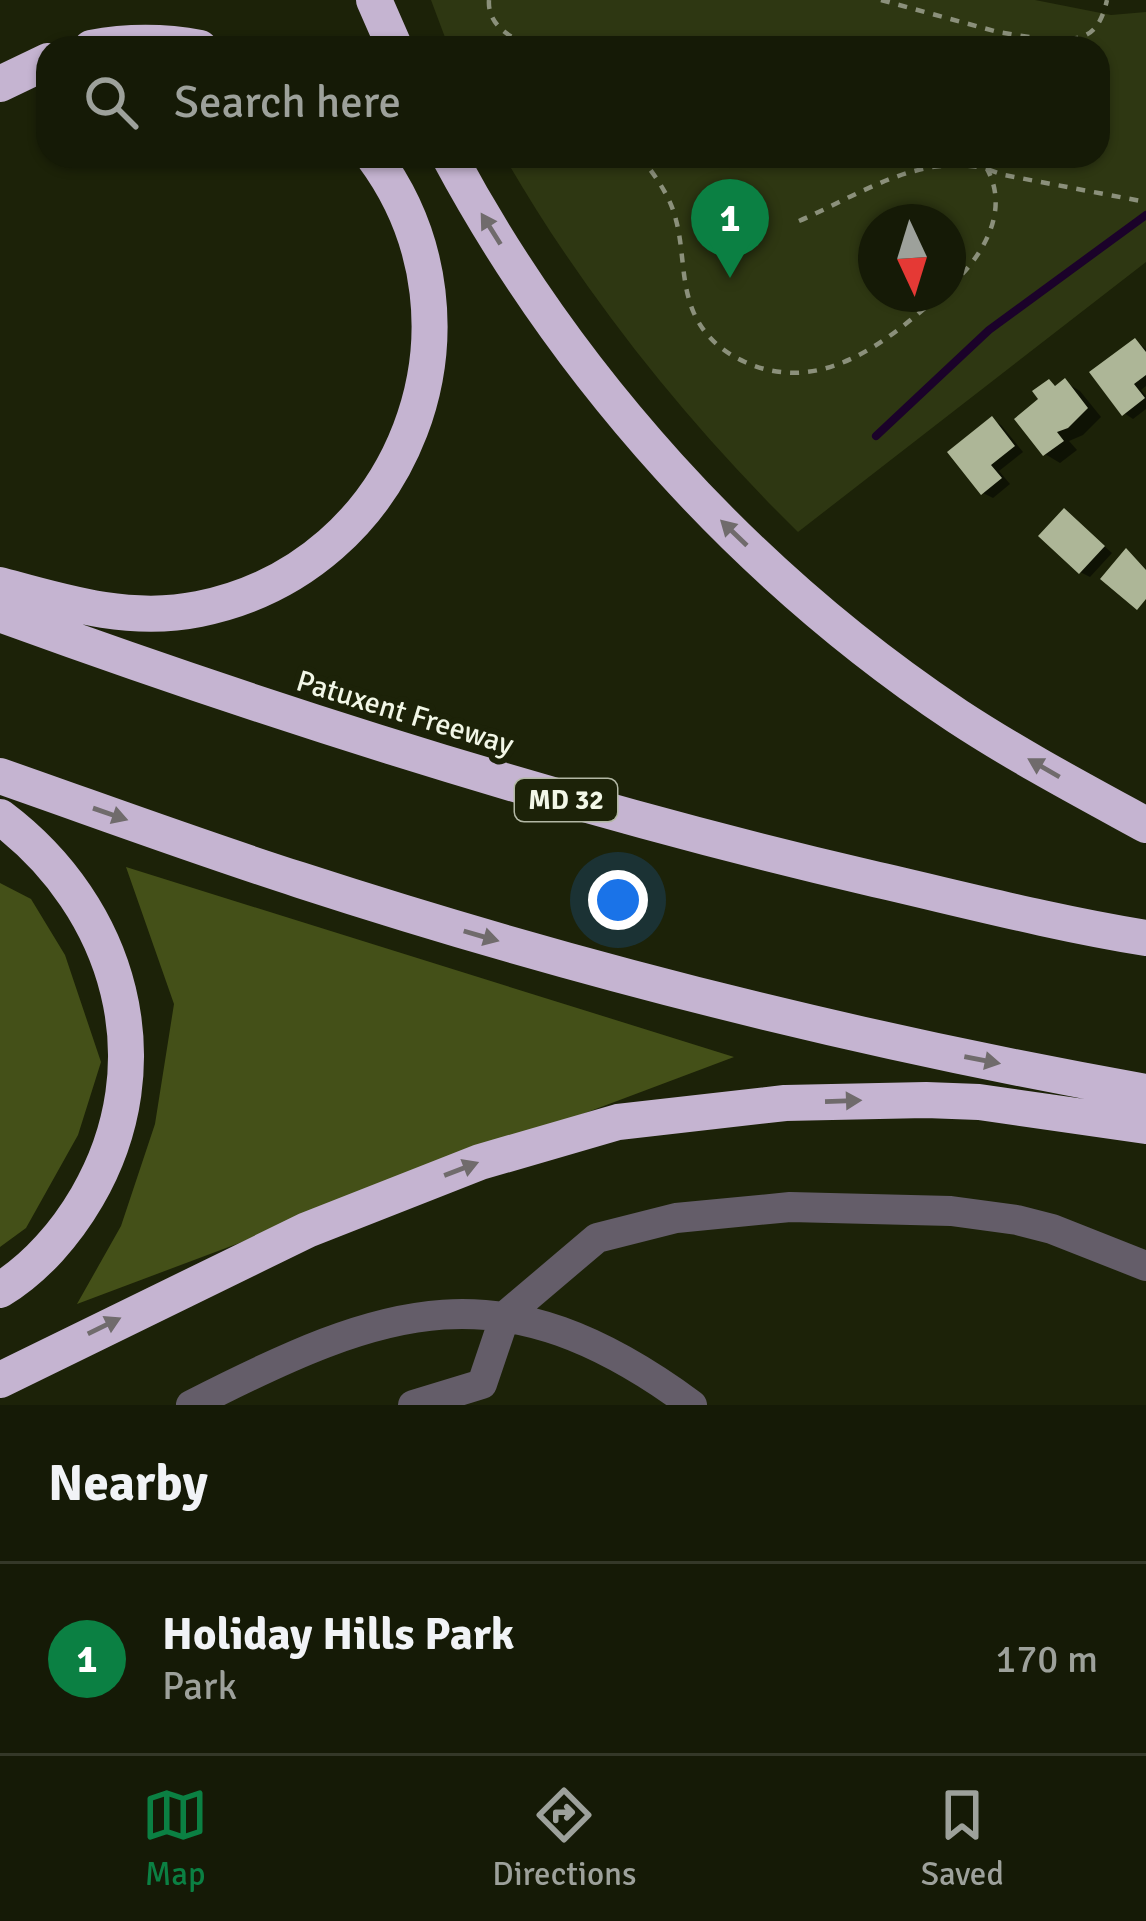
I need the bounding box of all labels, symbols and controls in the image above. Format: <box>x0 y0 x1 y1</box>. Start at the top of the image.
search box <box>36 36 1110 168</box>
icon: search <box>78 69 144 135</box>
text: Search here <box>174 75 401 130</box>
pin: 1 <box>691 179 769 278</box>
north arrow <box>858 204 966 312</box>
one-way arrow <box>481 212 502 246</box>
one-way arrow <box>720 520 749 548</box>
street label: Patuxent Freeway <box>292 662 518 764</box>
one-way arrow <box>1027 759 1061 780</box>
road number: MD 32 <box>515 779 617 821</box>
one-way arrow <box>93 806 129 825</box>
your location <box>588 870 648 930</box>
one-way arrow <box>463 927 500 946</box>
one-way arrow <box>963 1052 1001 1071</box>
one-way arrow <box>825 1091 863 1110</box>
one-way arrow <box>443 1159 479 1178</box>
one-way arrow <box>87 1317 121 1337</box>
text: Nearby <box>48 1452 208 1515</box>
text: Holiday Hills Park <box>162 1607 514 1662</box>
text: 1 <box>76 1635 98 1683</box>
text: 170 m <box>995 1635 1098 1683</box>
text: Park <box>162 1662 237 1710</box>
tab: Map <box>142 1782 208 1895</box>
tab: Directions <box>492 1782 637 1895</box>
tab: Saved <box>921 1782 1004 1895</box>

